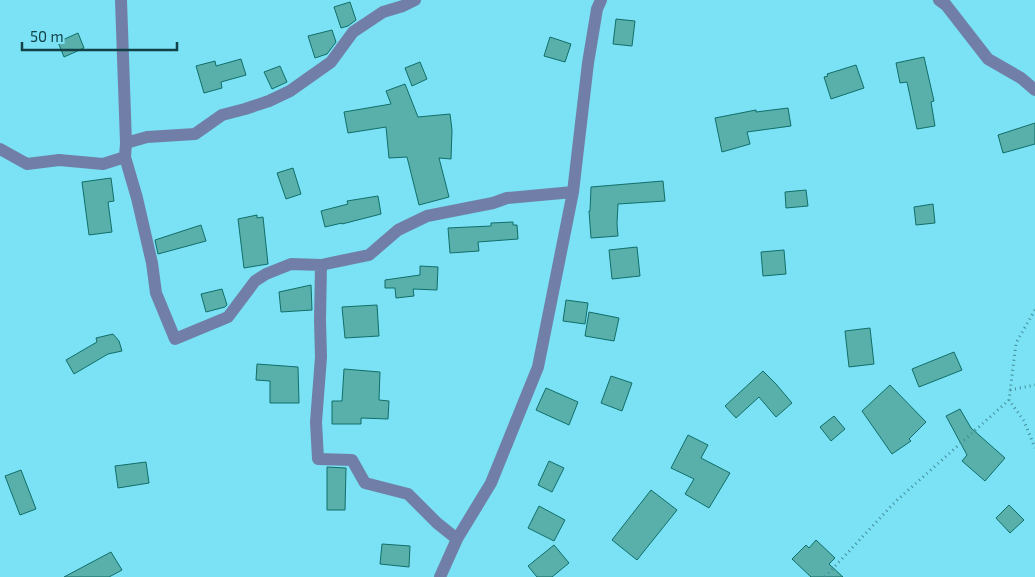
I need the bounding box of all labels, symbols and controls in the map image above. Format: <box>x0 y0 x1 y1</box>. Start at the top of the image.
scale bar <box>22 20 178 52</box>
text: 50 m <box>30 27 64 45</box>

